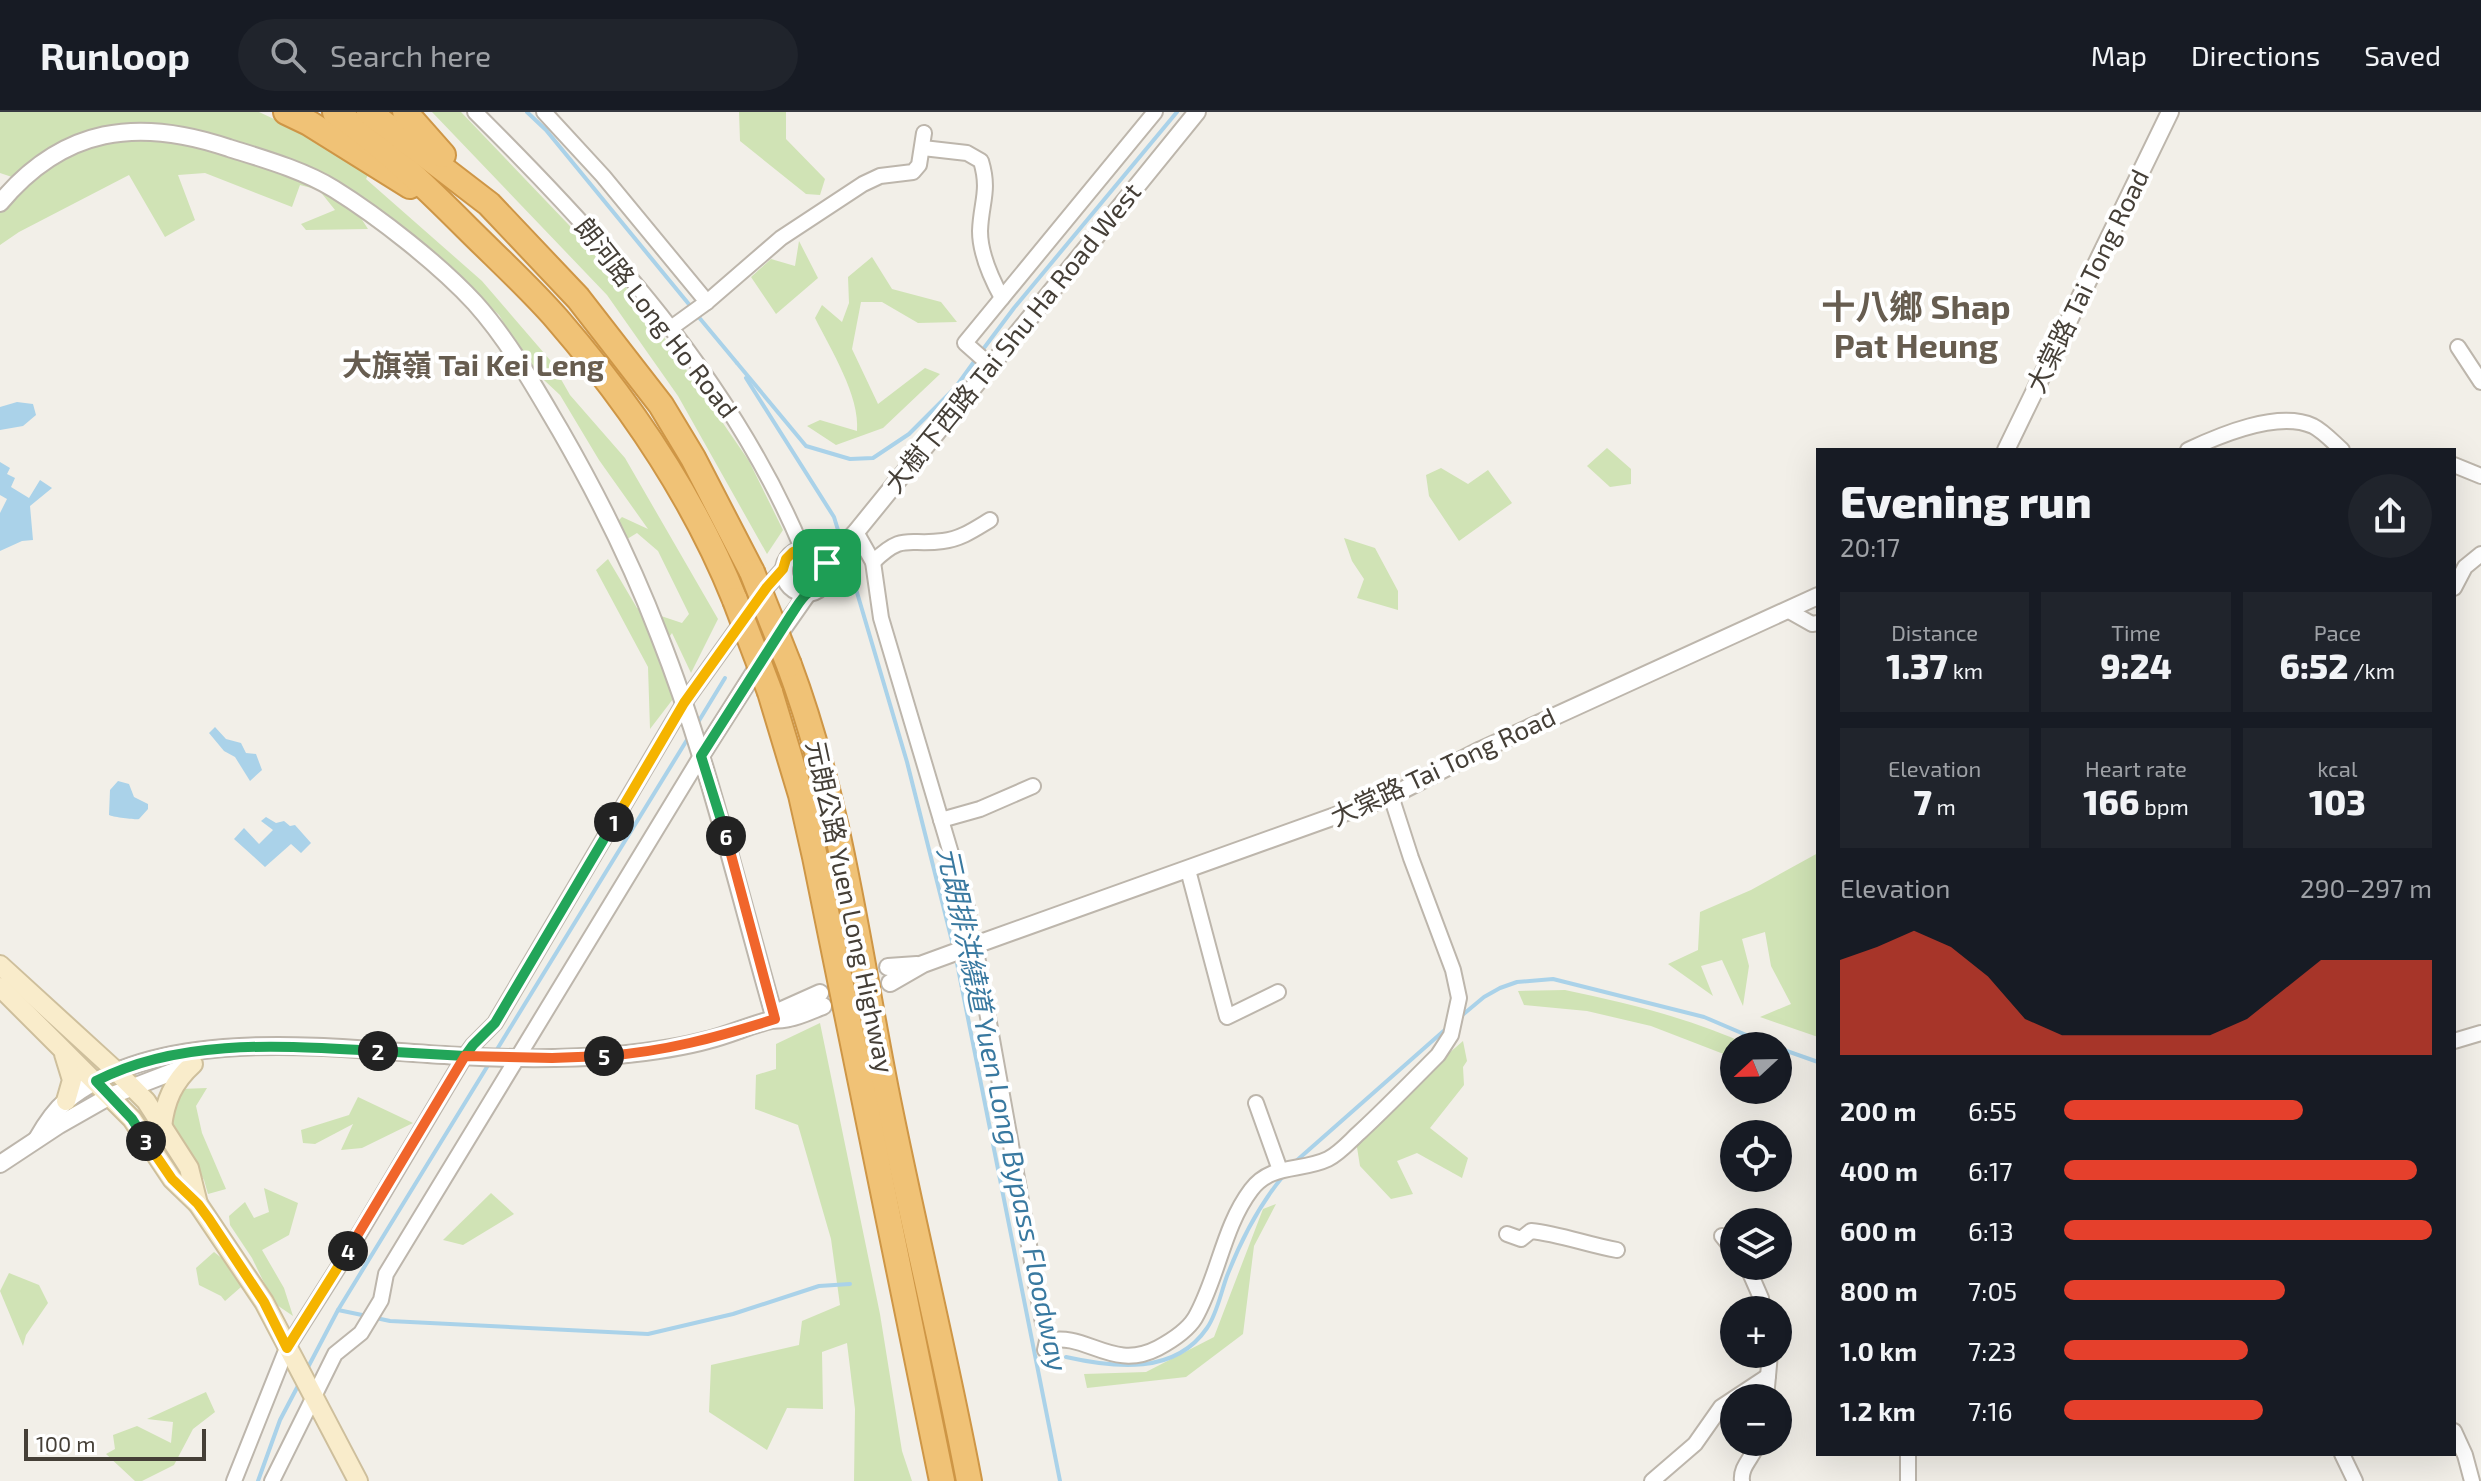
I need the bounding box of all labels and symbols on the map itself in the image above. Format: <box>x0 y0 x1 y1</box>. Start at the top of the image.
street label: 大棠路 Tai Tong Road <box>2019 164 2154 397</box>
street label: 大樹下西路 Tai Shu Ha Road West <box>877 176 1146 498</box>
street label: 朗河路 Long Ho Road <box>570 211 745 423</box>
district label: 十八鄉 Shap Pat Heung <box>1821 285 2011 365</box>
district label: 大旗嶺 Tai Kei Leng <box>342 346 605 382</box>
pin <box>793 529 861 597</box>
street label: 大棠路 Tai Tong Road <box>1325 700 1560 831</box>
street label: 元朗公路 Yuen Long Highway <box>801 738 902 1076</box>
pin: 1 <box>594 802 634 842</box>
pin: 6 <box>706 816 746 856</box>
water label: 元朗排洪繞道 Yuen Long Bypass Floodway <box>932 844 1076 1374</box>
pin: 2 <box>358 1031 398 1071</box>
north arrow <box>1720 1032 1792 1104</box>
pin: 5 <box>584 1036 624 1076</box>
pin: 3 <box>126 1121 166 1161</box>
pin: 4 <box>328 1231 368 1271</box>
scale bar <box>24 1425 206 1461</box>

